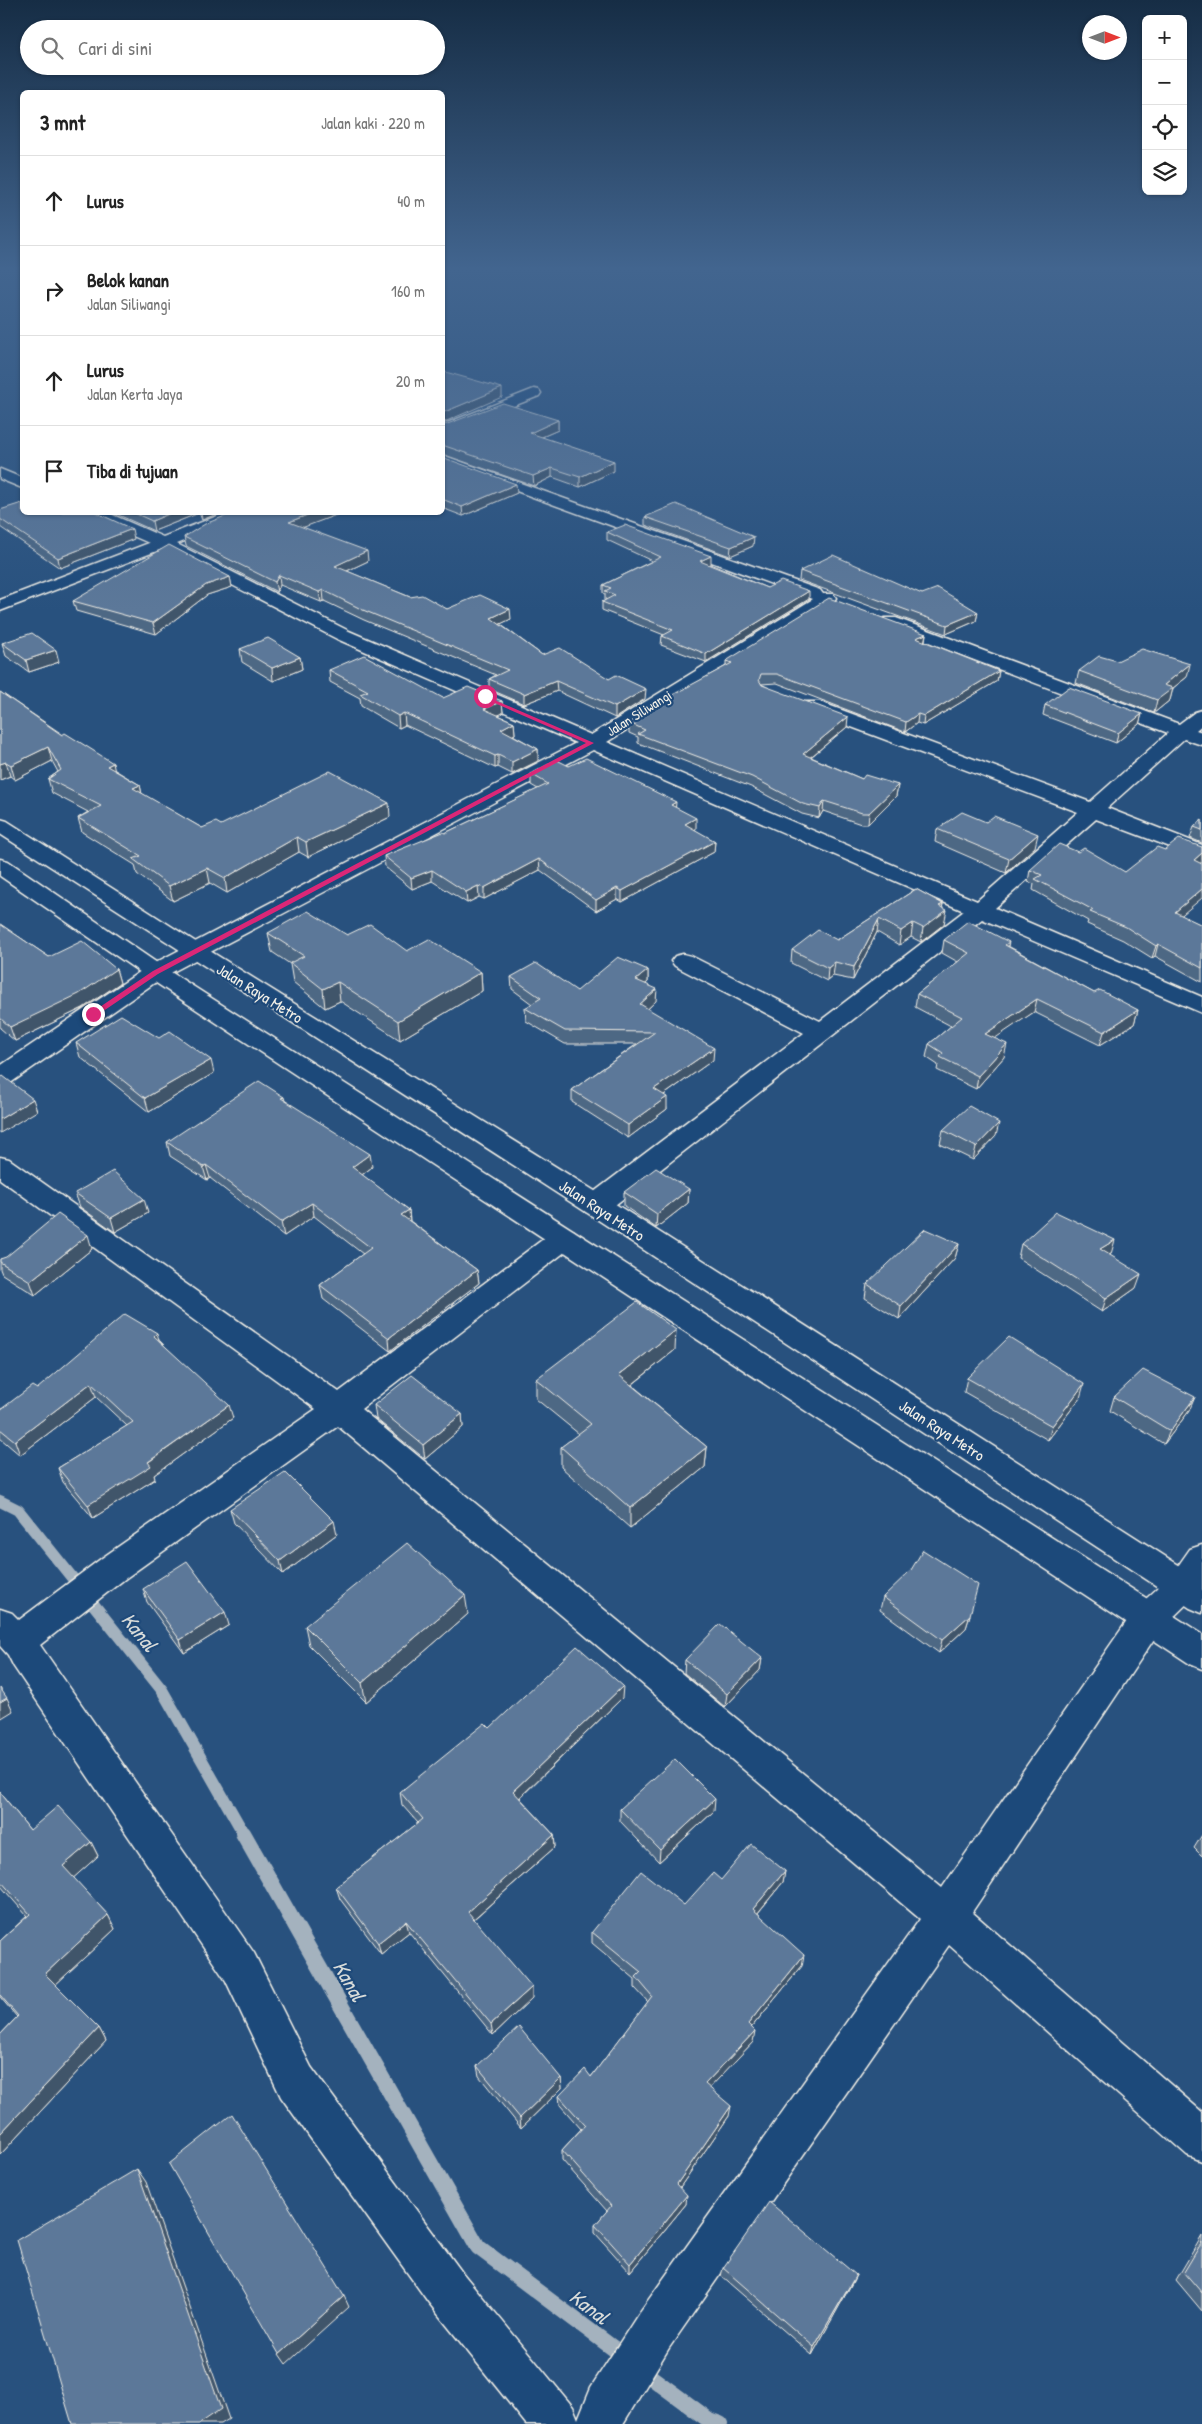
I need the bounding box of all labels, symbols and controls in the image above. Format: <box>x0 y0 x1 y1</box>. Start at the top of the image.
north arrow <box>1082 15 1127 60</box>
map controls <box>1142 15 1187 195</box>
button: + <box>1142 15 1187 60</box>
search box <box>20 20 445 75</box>
icon: search <box>38 34 66 62</box>
text: Cari di sini <box>78 35 152 61</box>
button: − <box>1142 60 1187 105</box>
button: locate <box>1142 105 1187 150</box>
text: 3 mnt <box>40 108 85 137</box>
text: Jalan kaki · 220 m <box>321 112 425 134</box>
button: layers <box>1142 150 1187 195</box>
icon: ahead <box>40 187 68 215</box>
text: Lurus <box>87 188 124 214</box>
text: 40 m <box>397 190 425 212</box>
text: Belok kanan <box>87 267 169 293</box>
icon: right <box>40 277 68 305</box>
text: 160 m <box>391 280 425 302</box>
text: Jalan Siliwangi <box>87 293 171 315</box>
text: Lurus <box>87 357 124 383</box>
icon: ahead <box>40 367 68 395</box>
text: 20 m <box>396 370 425 392</box>
text: Jalan Kerta Jaya <box>87 383 182 405</box>
icon: arrive <box>40 457 68 485</box>
text: Tiba di tujuan <box>87 458 178 484</box>
route start <box>474 685 497 708</box>
street label: Jalan Siliwangi <box>603 685 675 741</box>
street label: Jalan Raya Metro <box>213 958 308 1029</box>
route end <box>82 1003 105 1026</box>
street label: Jalan Raya Metro <box>555 1174 650 1246</box>
street label: Jalan Raya Metro <box>895 1394 990 1466</box>
water label: Kanal <box>115 1606 165 1658</box>
water label: Kanal <box>326 1955 373 2008</box>
water label: Kanal <box>564 2282 616 2332</box>

